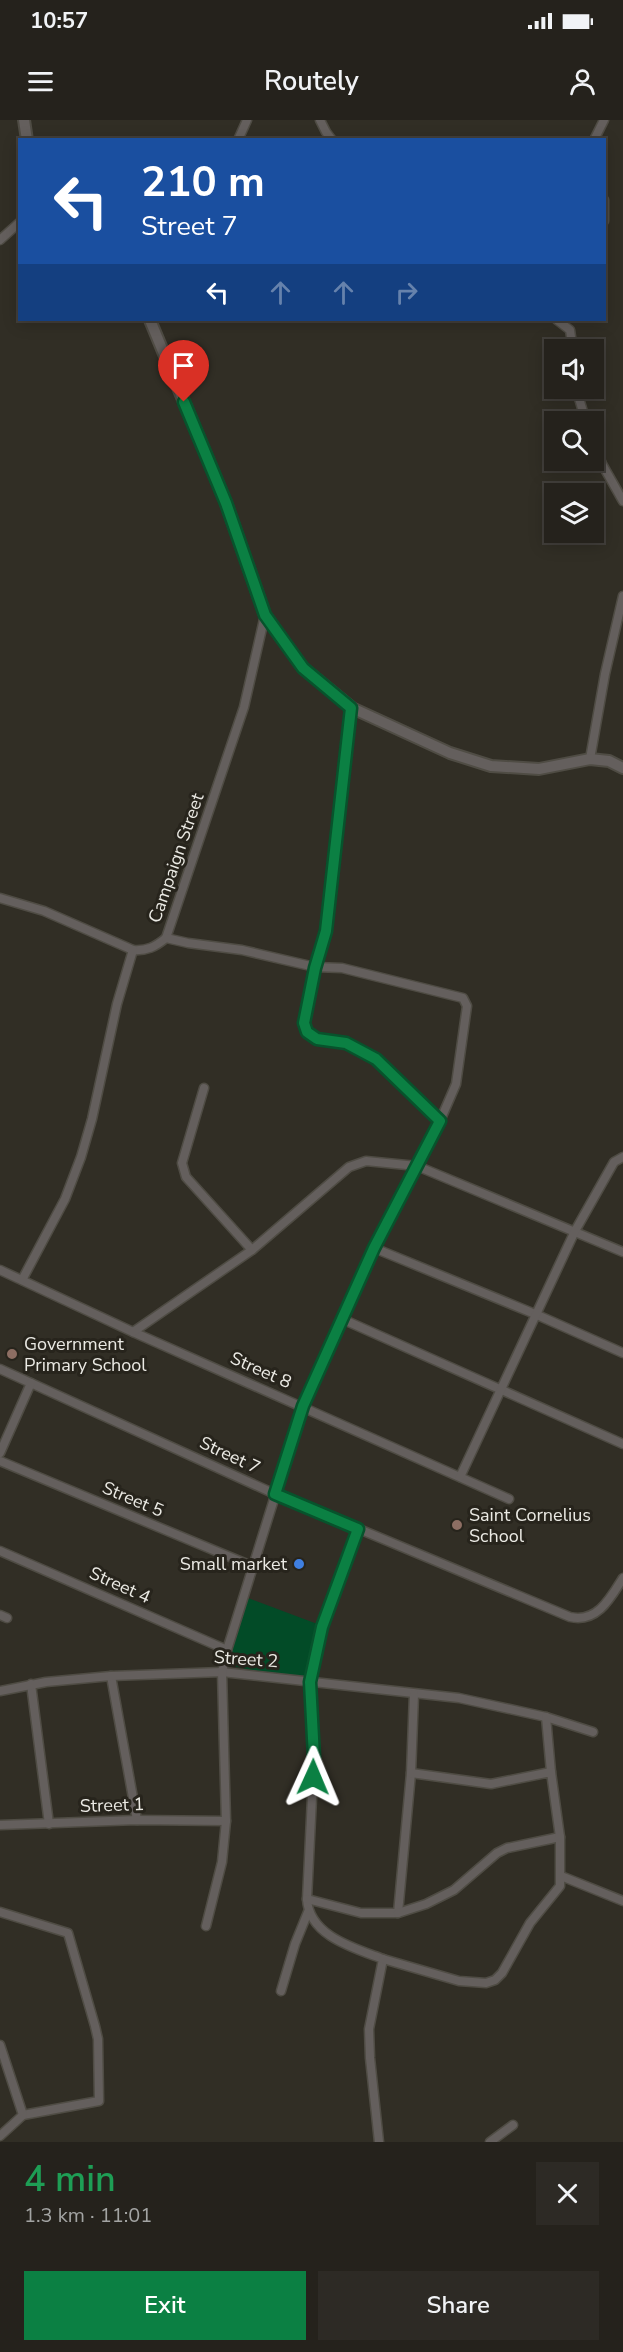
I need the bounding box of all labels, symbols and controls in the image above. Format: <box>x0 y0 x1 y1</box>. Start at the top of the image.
text: 10:57 <box>30 6 88 36</box>
text: Routely <box>264 63 359 100</box>
icon: menu <box>24 65 57 98</box>
icon: person <box>566 65 599 98</box>
text: 210 m <box>141 154 265 211</box>
icon: left <box>42 162 120 240</box>
text: Street 7 <box>141 208 238 245</box>
icon: left <box>201 276 234 309</box>
icon: ahead <box>264 276 297 309</box>
icon: ahead <box>327 276 360 309</box>
icon: right <box>390 276 423 309</box>
map controls <box>544 339 604 543</box>
button: sound <box>544 339 604 399</box>
pin <box>158 340 209 402</box>
icon: arrive <box>167 349 200 382</box>
button: search <box>544 411 604 471</box>
button: layers <box>544 483 604 543</box>
street label: Campaign Street <box>143 789 210 926</box>
place label: Government Primary School <box>24 1332 147 1377</box>
street label: Street 8 <box>227 1346 295 1394</box>
marker: Government Primary School <box>5 1347 19 1361</box>
street label: Street 7 <box>196 1430 264 1480</box>
street label: Street 5 <box>99 1475 167 1523</box>
place label: Saint Cornelius School <box>469 1503 591 1548</box>
marker: Saint Cornelius School <box>450 1518 464 1532</box>
place label: Small market <box>180 1552 288 1576</box>
marker: Small market <box>292 1557 306 1571</box>
street label: Street 4 <box>86 1561 155 1609</box>
street label: Street 2 <box>213 1645 279 1673</box>
position arrow <box>281 1745 345 1809</box>
street label: Street 1 <box>79 1792 145 1818</box>
text: 4 min <box>24 2155 116 2204</box>
button: close <box>536 2162 599 2225</box>
text: 1.3 km · 11:01 <box>24 2202 152 2229</box>
button: Exit <box>24 2271 306 2340</box>
button: Share <box>318 2271 599 2340</box>

